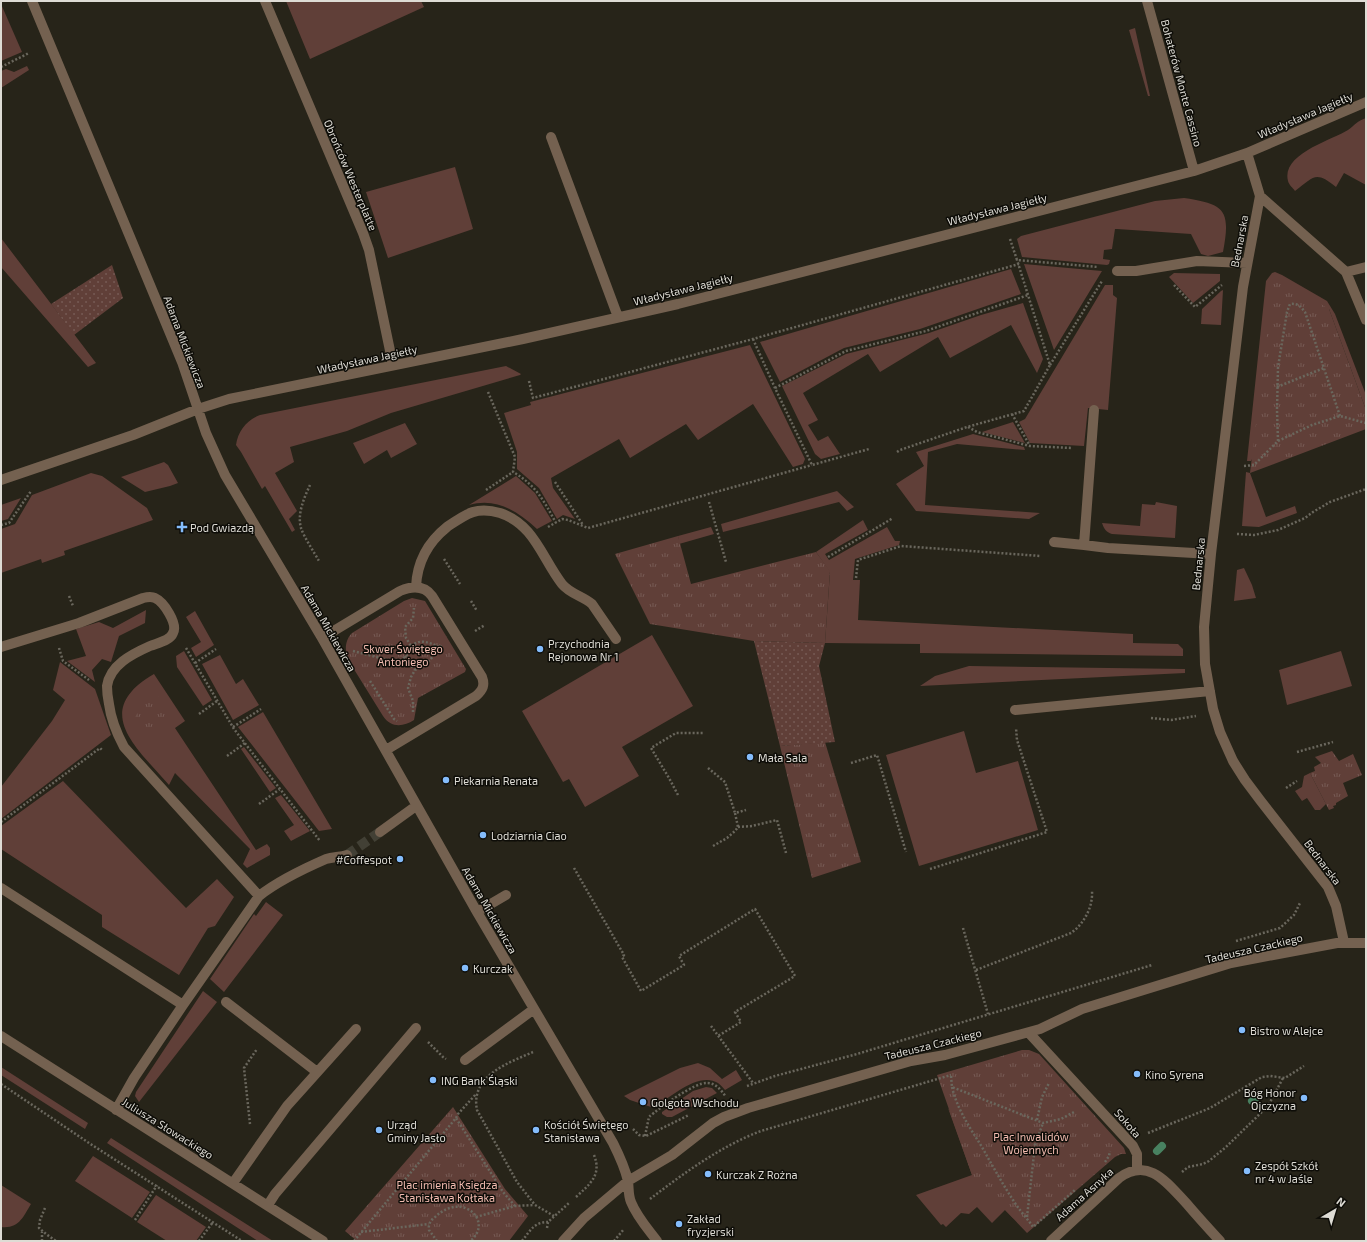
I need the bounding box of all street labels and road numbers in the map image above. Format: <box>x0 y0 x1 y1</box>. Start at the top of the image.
street label: Bohaterów Monte Cassino <box>1159 18 1205 148</box>
street label: Władysława Jagiełły <box>1255 89 1355 141</box>
street label: Obrońców Westerplatte <box>322 118 380 233</box>
street label: Władysława Jagiełły <box>946 190 1048 228</box>
street label: Bednarska <box>1228 214 1250 268</box>
street label: Władysława Jagiełły <box>632 270 734 308</box>
street label: Adama Mickiewicza <box>161 294 209 390</box>
street label: Władysława Jagiełły <box>316 342 418 376</box>
street label: Bednarska <box>1189 537 1207 591</box>
street label: Adama Mickiewicza <box>299 582 359 674</box>
street label: Bednarska <box>1302 837 1344 887</box>
street label: Adama Mickiewicza <box>460 864 520 956</box>
street label: Tadeusza Czackiego <box>1204 930 1304 966</box>
street label: Tadeusza Czackiego <box>883 1026 983 1062</box>
street label: Juliusza Słowackiego <box>120 1095 216 1161</box>
street label: Sokoła <box>1112 1106 1144 1140</box>
street label: Adama Asnyka <box>1052 1165 1116 1223</box>

